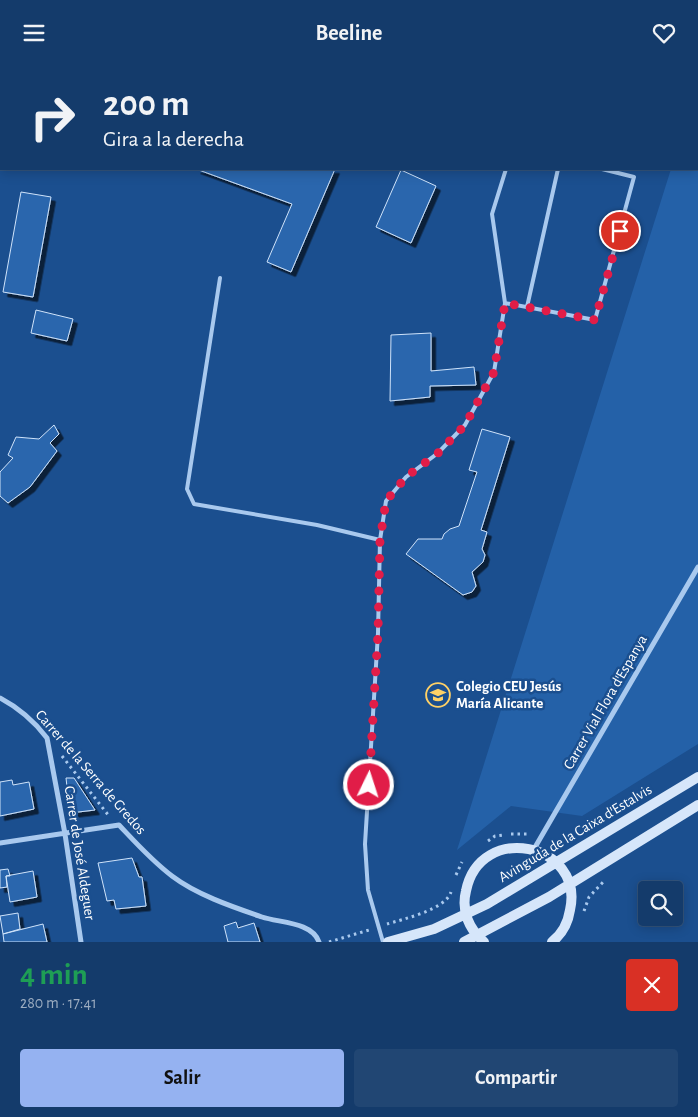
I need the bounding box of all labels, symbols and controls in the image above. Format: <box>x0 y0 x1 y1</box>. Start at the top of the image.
icon: menu <box>20 19 48 47</box>
icon: heart <box>650 19 678 47</box>
text: Beeline <box>316 22 382 44</box>
icon: right <box>20 85 85 150</box>
text: 200 m <box>103 87 190 122</box>
text: Gira a la derecha <box>103 128 244 150</box>
pin <box>599 210 641 252</box>
icon: arrive <box>606 217 634 245</box>
street label: Carrer Vial Flora d'Espanya <box>561 632 650 772</box>
place label: Colegio CEU Jesús María Alicante <box>456 679 562 711</box>
school or university icon: Colegio CEU Jesús María Alicante <box>425 682 451 708</box>
street label: Carrer de la Serra de Gredos <box>33 707 149 838</box>
position arrow <box>342 758 394 810</box>
street label: Avinguda de la Caixa d'Estalvis <box>496 782 654 885</box>
street label: Carrer de José Aldeguer <box>61 785 98 922</box>
map controls <box>638 881 683 926</box>
button: search <box>638 881 683 926</box>
button: close <box>626 959 678 1011</box>
text: 4 min <box>20 960 88 990</box>
text: 280 m · 17:41 <box>20 995 97 1011</box>
button: Salir <box>20 1049 344 1107</box>
button: Compartir <box>354 1049 678 1107</box>

